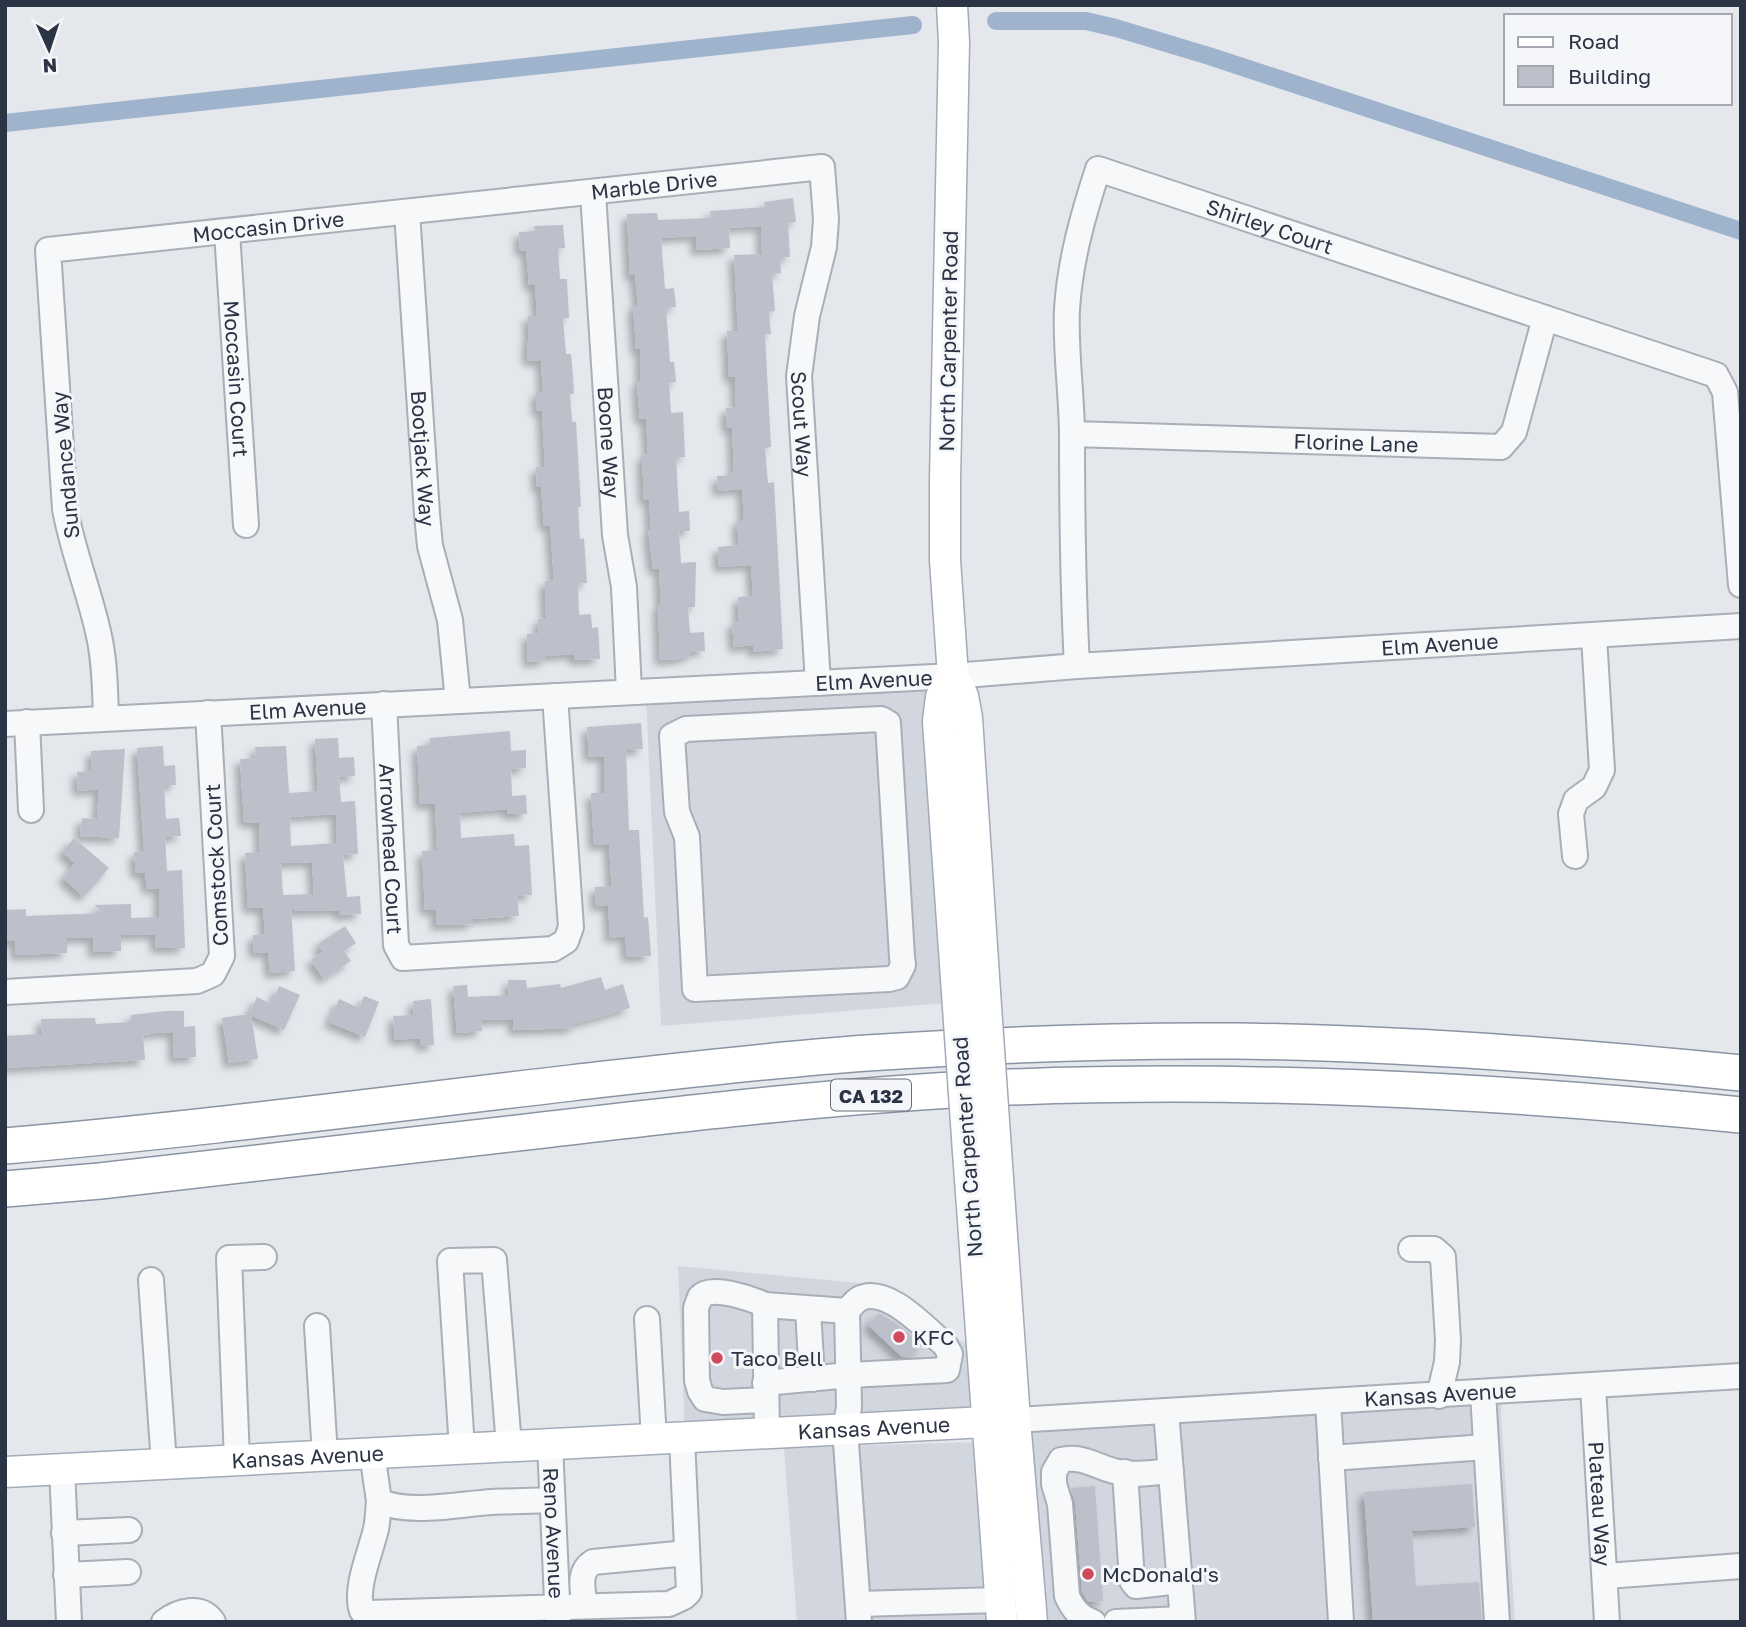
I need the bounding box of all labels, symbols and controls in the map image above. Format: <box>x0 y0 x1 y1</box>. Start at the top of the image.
north arrow <box>14 14 84 84</box>
legend <box>1504 14 1732 105</box>
text: Road <box>1568 28 1619 54</box>
text: N <box>42 55 58 78</box>
text: Building <box>1568 63 1651 89</box>
street label: Marble Drive <box>589 165 719 205</box>
street label: Shirley Court <box>1203 193 1337 259</box>
street label: Moccasin Drive <box>191 205 345 247</box>
street label: North Carpenter Road <box>933 230 963 452</box>
street label: Moccasin Court <box>218 299 255 458</box>
street label: Scout Way <box>786 370 818 478</box>
street label: Boone Way <box>592 386 626 500</box>
street label: Sundance Way <box>46 390 84 540</box>
street label: Bootjack Way <box>406 390 441 528</box>
street label: Florine Lane <box>1293 428 1419 457</box>
street label: Elm Avenue <box>1380 628 1499 661</box>
street label: Elm Avenue <box>815 664 933 696</box>
street label: Elm Avenue <box>248 693 367 725</box>
street label: Arrowhead Court <box>374 763 408 935</box>
street label: Comstock Court <box>199 783 233 947</box>
street label: North Carpenter Road <box>946 1036 988 1258</box>
road number: CA 132 <box>831 1079 911 1110</box>
place label: KFC <box>913 1324 954 1350</box>
marker: KFC <box>891 1329 907 1345</box>
place label: Taco Bell <box>731 1345 823 1371</box>
marker: Taco Bell <box>709 1350 725 1366</box>
street label: Kansas Avenue <box>1363 1377 1517 1412</box>
street label: Kansas Avenue <box>797 1411 951 1445</box>
street label: Kansas Avenue <box>231 1440 384 1473</box>
street label: Plateau Way <box>1583 1441 1617 1567</box>
street label: Reno Avenue <box>538 1467 570 1599</box>
place label: McDonald's <box>1102 1561 1219 1587</box>
marker: McDonald's <box>1080 1566 1096 1582</box>

